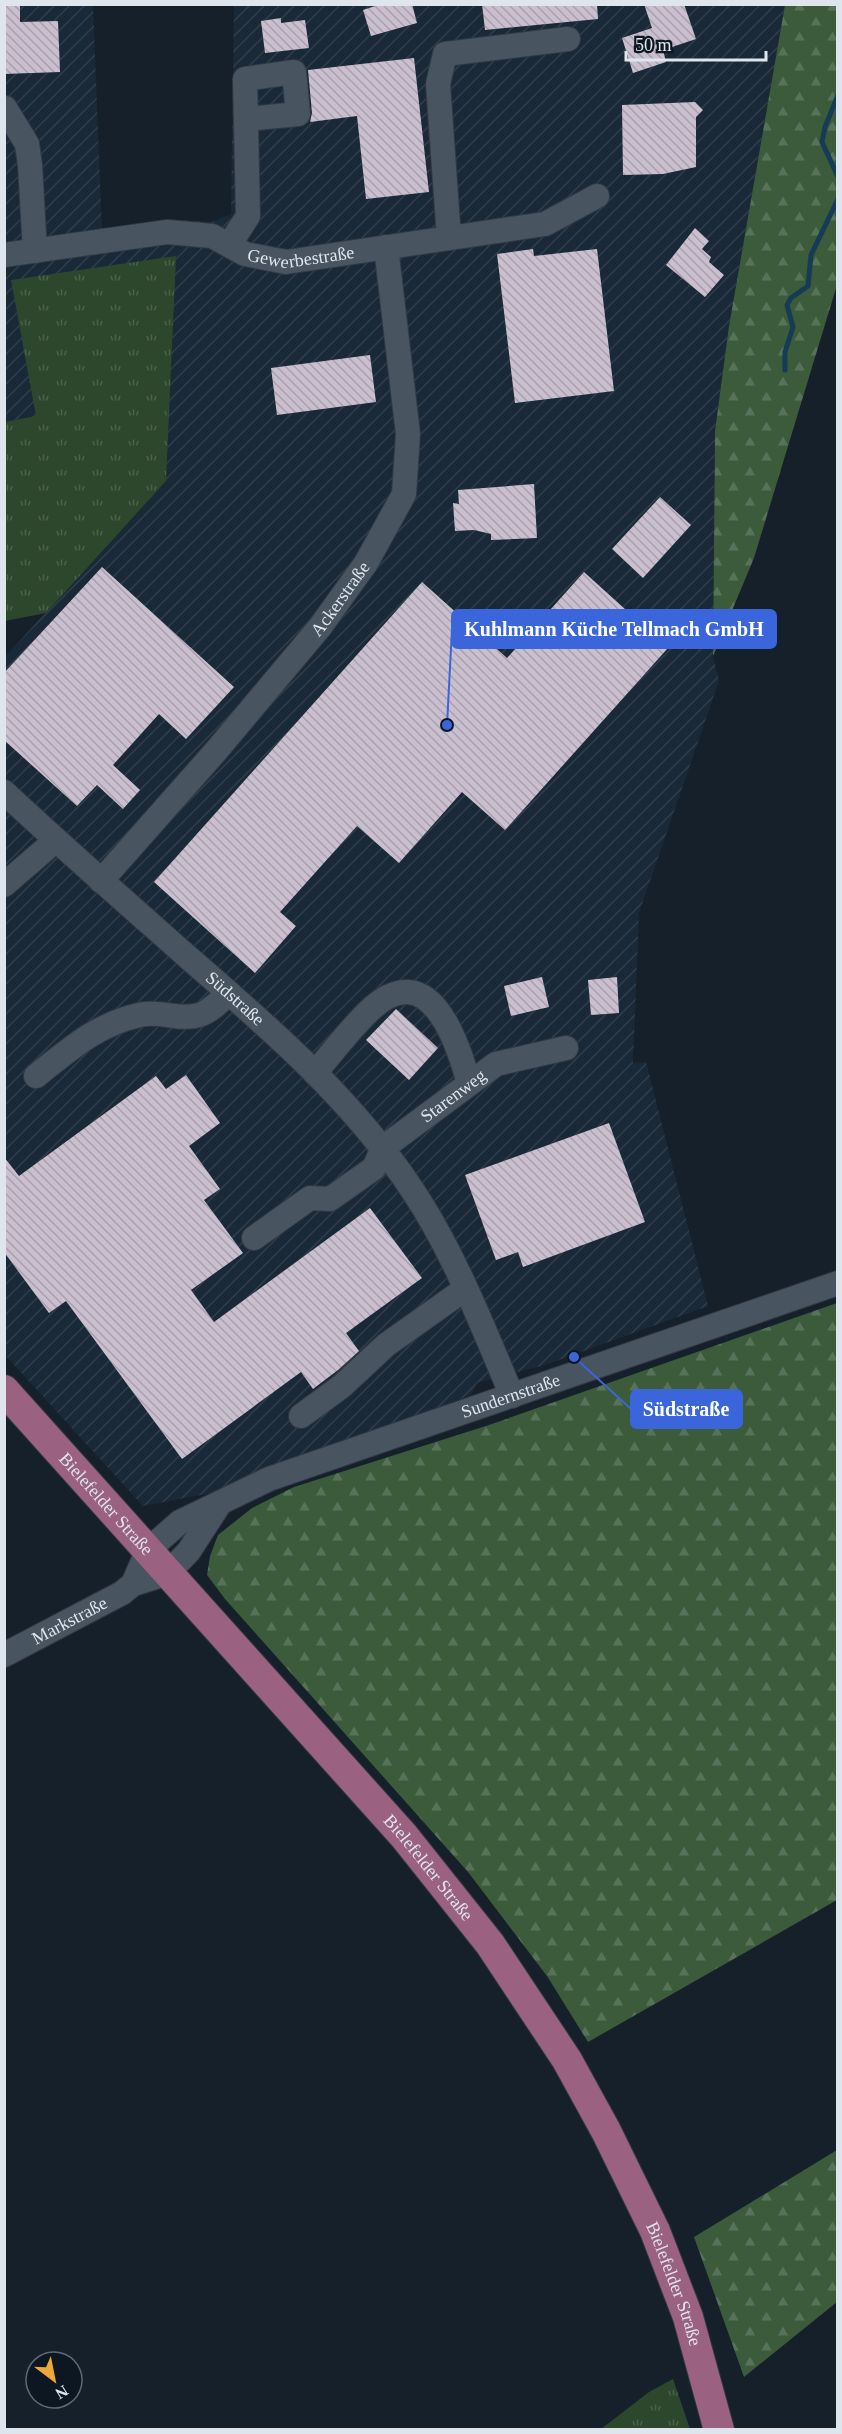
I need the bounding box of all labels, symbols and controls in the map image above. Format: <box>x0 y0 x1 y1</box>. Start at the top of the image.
scale bar <box>626 24 766 62</box>
text: 50 m <box>635 35 672 55</box>
street label: Gewerbestraße <box>246 242 356 272</box>
street label: Ackerstraße <box>307 558 374 640</box>
callout: Kuhlmann Küche Tellmach GmbH <box>452 610 776 648</box>
text: Kuhlmann Küche Tellmach GmbH <box>464 618 764 640</box>
street label: Südstraße <box>202 967 268 1029</box>
street label: Starenweg <box>417 1065 490 1127</box>
street label: Sundernstraße <box>459 1370 563 1422</box>
callout: Südstraße <box>631 1390 742 1428</box>
text: Südstraße <box>643 1398 729 1420</box>
street label: Bielefelder Straße <box>55 1449 157 1559</box>
street label: Markstraße <box>29 1593 110 1649</box>
street label: Bielefelder Straße <box>380 1810 477 1925</box>
street label: Bielefelder Straße <box>642 2218 705 2348</box>
north arrow <box>24 2350 84 2410</box>
text: N <box>52 2382 71 2403</box>

